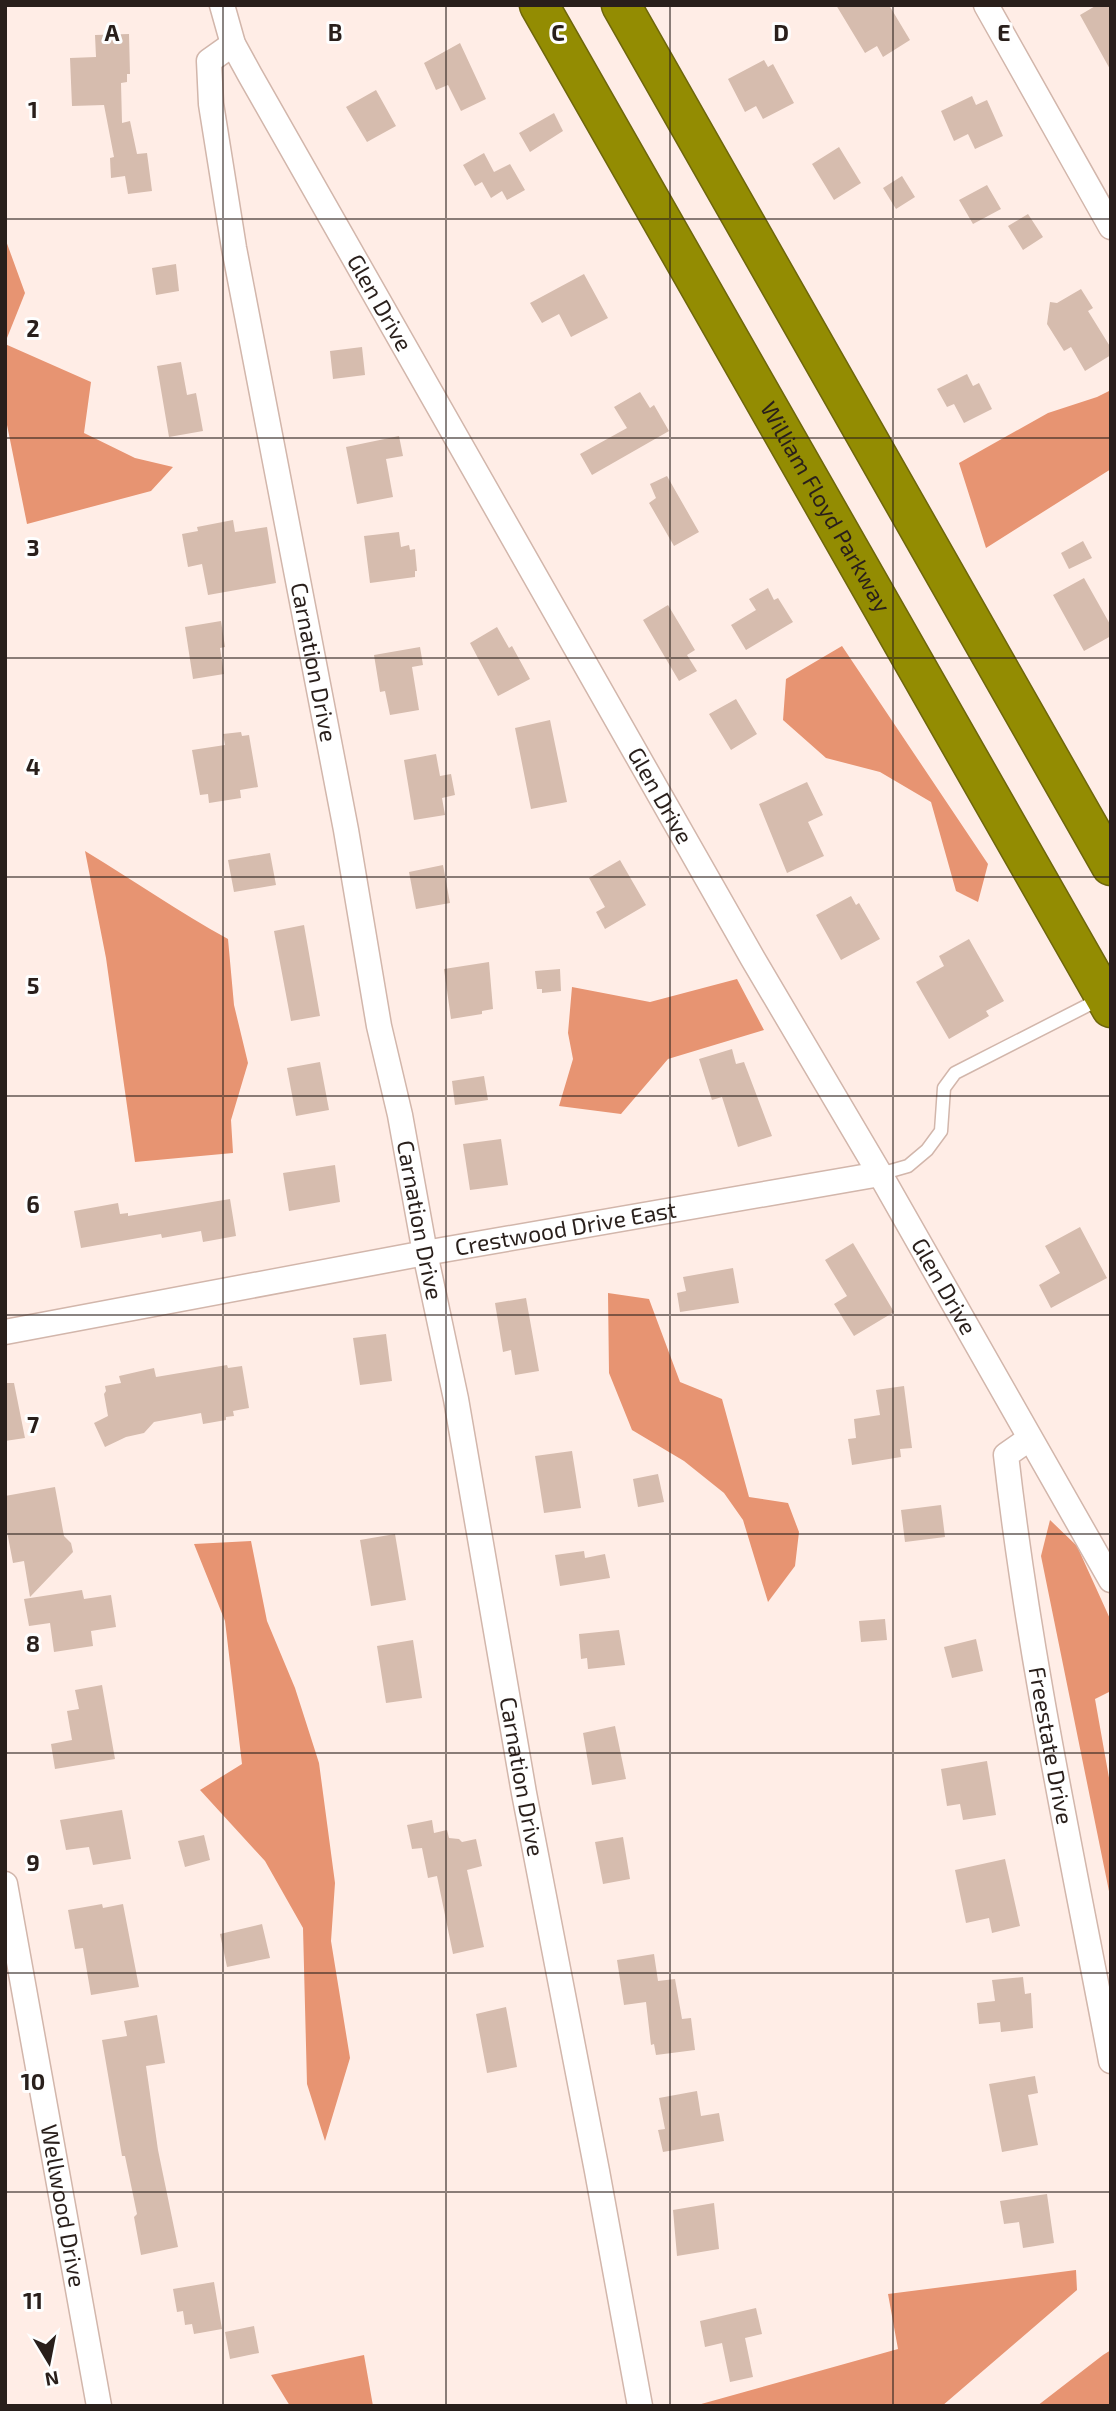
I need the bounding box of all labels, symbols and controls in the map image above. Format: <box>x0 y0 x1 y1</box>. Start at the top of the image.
text: A <box>104 18 120 46</box>
text: B <box>328 18 342 46</box>
text: C <box>551 18 565 46</box>
text: D <box>773 18 789 46</box>
text: E <box>997 18 1011 46</box>
text: 1 <box>28 95 38 123</box>
street label: Glen Drive <box>342 249 419 356</box>
text: 2 <box>26 314 40 342</box>
street label: William Floyd Parkway <box>755 396 897 617</box>
text: 3 <box>26 533 40 561</box>
street label: Carnation Drive <box>286 580 344 744</box>
street label: Glen Drive <box>622 742 699 848</box>
text: 4 <box>26 752 40 780</box>
text: 5 <box>27 971 39 999</box>
street label: Carnation Drive <box>392 1138 450 1302</box>
text: 6 <box>26 1190 40 1218</box>
street label: Crestwood Drive East <box>453 1195 678 1261</box>
street label: Glen Drive <box>906 1233 983 1339</box>
text: 7 <box>27 1410 39 1438</box>
text: 8 <box>26 1629 40 1657</box>
street label: Freestate Drive <box>1024 1664 1080 1826</box>
street label: Carnation Drive <box>495 1695 551 1859</box>
text: 9 <box>26 1848 40 1876</box>
text: 10 <box>21 2067 45 2095</box>
street label: Wellwood Drive <box>36 2122 92 2289</box>
text: 11 <box>23 2286 43 2314</box>
north arrow <box>14 2327 84 2397</box>
text: N <box>43 2367 61 2392</box>

